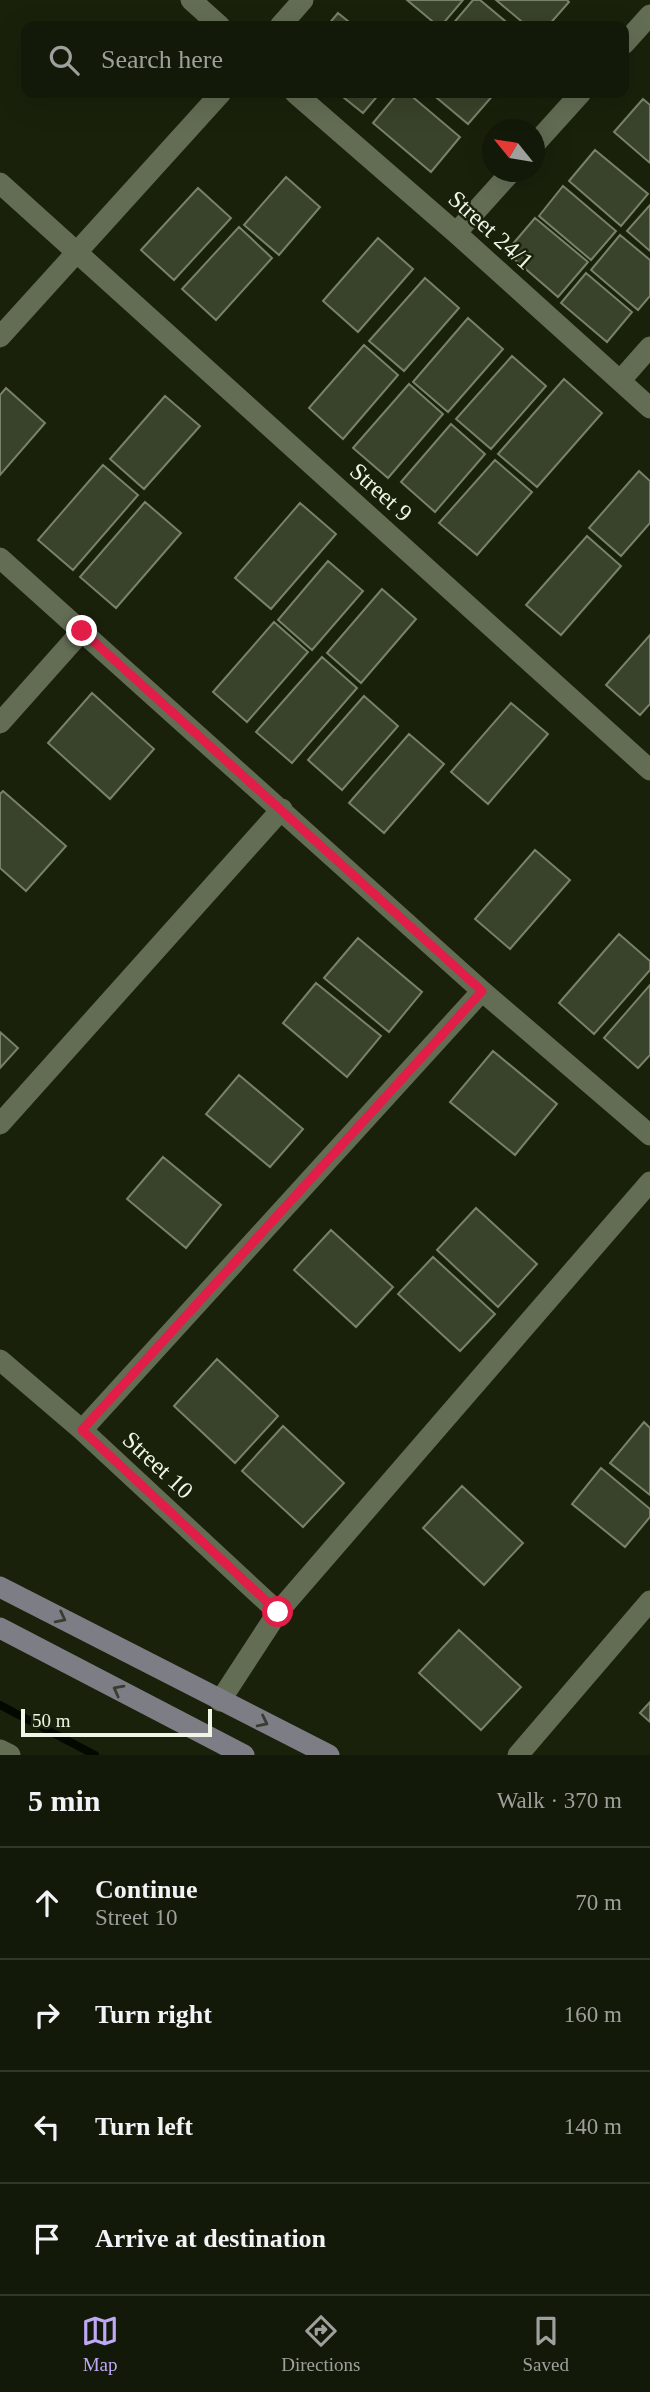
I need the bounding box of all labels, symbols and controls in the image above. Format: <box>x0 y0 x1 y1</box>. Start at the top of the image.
search box <box>21 21 629 98</box>
icon: search <box>45 41 83 79</box>
text: Search here <box>101 45 223 74</box>
north arrow <box>482 119 545 182</box>
street label: Street 24/1 <box>443 185 539 275</box>
street label: Street 9 <box>345 458 417 526</box>
route end <box>66 615 97 646</box>
street label: Street 10 <box>118 1426 198 1504</box>
route start <box>262 1596 293 1627</box>
one-way arrow <box>54 1610 66 1624</box>
one-way arrow <box>113 1684 125 1698</box>
scale bar <box>21 1706 212 1738</box>
text: 50 m <box>32 1710 71 1731</box>
one-way arrow <box>256 1714 268 1728</box>
text: 5 min <box>28 1784 101 1817</box>
text: Walk · 370 m <box>497 1788 622 1813</box>
text: Continue <box>95 1875 198 1904</box>
icon: ahead <box>28 1884 66 1922</box>
text: 70 m <box>575 1890 622 1915</box>
text: Street 10 <box>95 1905 177 1930</box>
icon: right <box>28 1996 66 2034</box>
text: Turn right <box>95 2000 212 2029</box>
text: 160 m <box>564 2002 622 2027</box>
icon: left <box>28 2108 66 2146</box>
text: Turn left <box>95 2112 193 2141</box>
text: 140 m <box>564 2114 622 2139</box>
icon: arrive <box>28 2220 66 2258</box>
text: Arrive at destination <box>95 2224 326 2253</box>
tab: Map <box>81 2312 119 2376</box>
tab: Directions <box>281 2312 360 2376</box>
tab: Saved <box>522 2312 569 2376</box>

